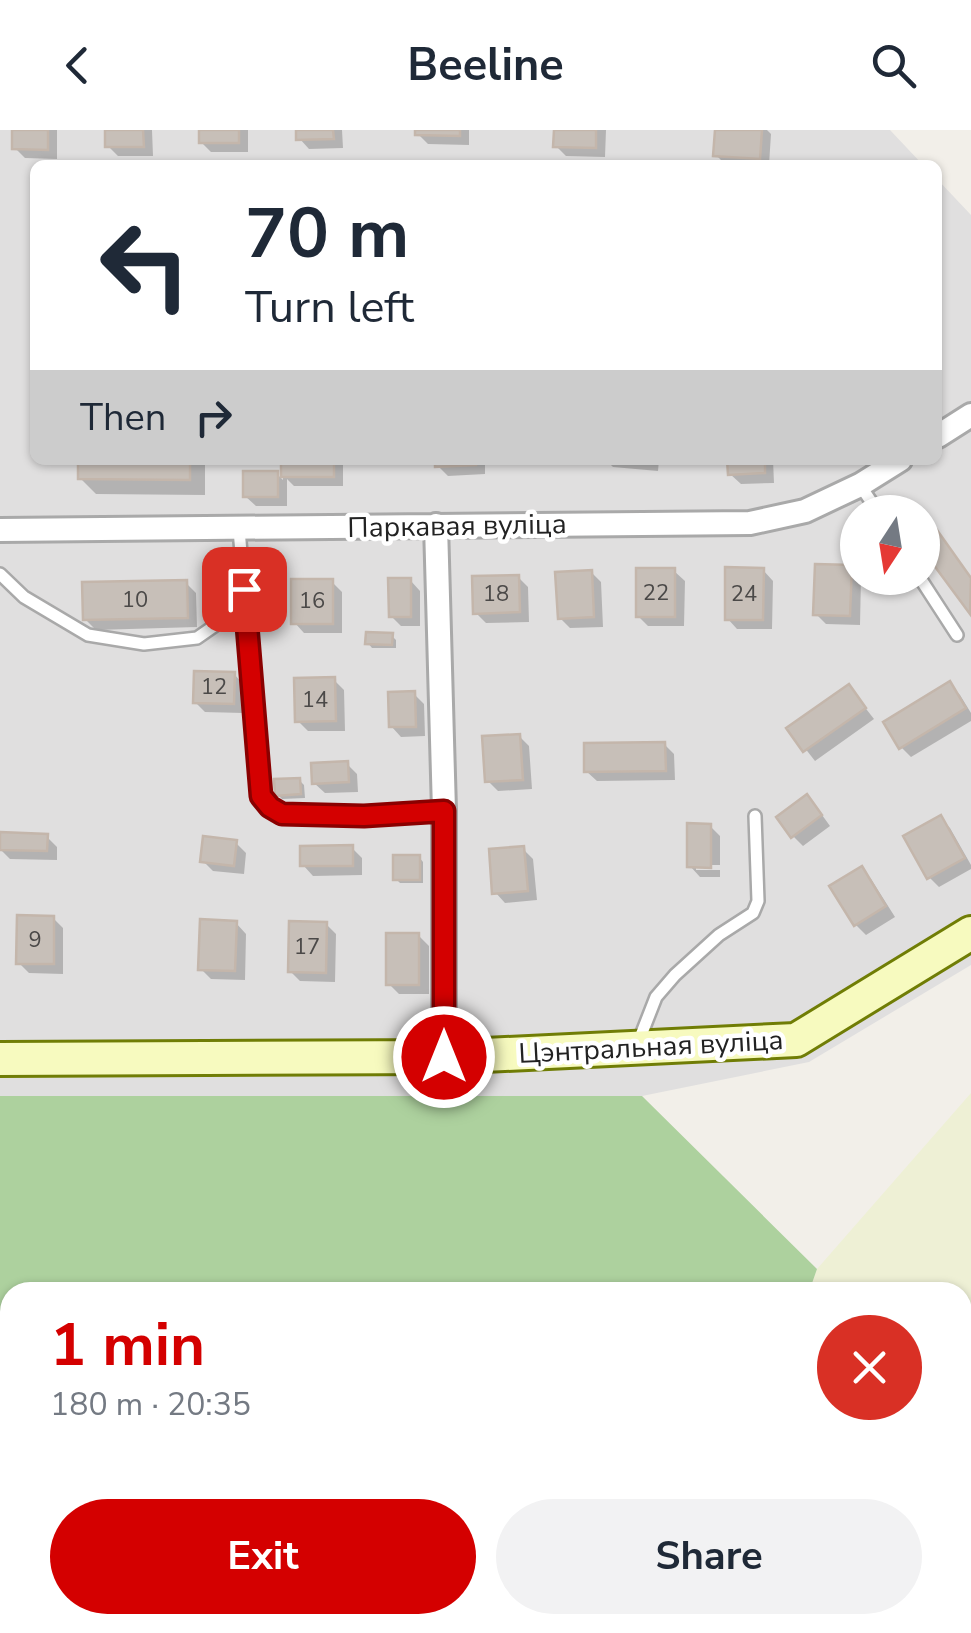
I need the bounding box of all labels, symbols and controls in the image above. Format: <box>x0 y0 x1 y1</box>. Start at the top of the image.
text: Beeline <box>407 35 564 96</box>
icon: back <box>50 38 105 93</box>
icon: search <box>866 38 921 93</box>
text: 70 m <box>245 186 409 282</box>
icon: left <box>80 200 210 330</box>
text: Turn left <box>245 277 414 338</box>
icon: right <box>186 390 241 445</box>
text: Then <box>80 392 166 443</box>
north arrow <box>840 495 940 595</box>
map controls <box>840 495 940 595</box>
street label: Паркавая вуліца <box>347 505 567 547</box>
pin <box>202 547 287 632</box>
icon: arrive <box>217 562 272 617</box>
house number: 22 <box>643 578 669 608</box>
house number: 18 <box>483 579 509 609</box>
house number: 24 <box>731 579 757 609</box>
house number: 10 <box>122 585 148 615</box>
house number: 16 <box>299 586 325 616</box>
house number: 12 <box>201 672 227 702</box>
house number: 14 <box>302 685 328 715</box>
house number: 9 <box>28 925 42 955</box>
house number: 17 <box>294 932 320 962</box>
position arrow <box>392 1005 496 1109</box>
street label: Цэнтральная вуліца <box>518 1021 784 1073</box>
text: 1 min <box>50 1304 205 1386</box>
button: close <box>817 1315 922 1420</box>
text: 180 m · 20:35 <box>50 1383 251 1426</box>
button: Exit <box>50 1499 476 1614</box>
button: Share <box>496 1499 922 1614</box>

